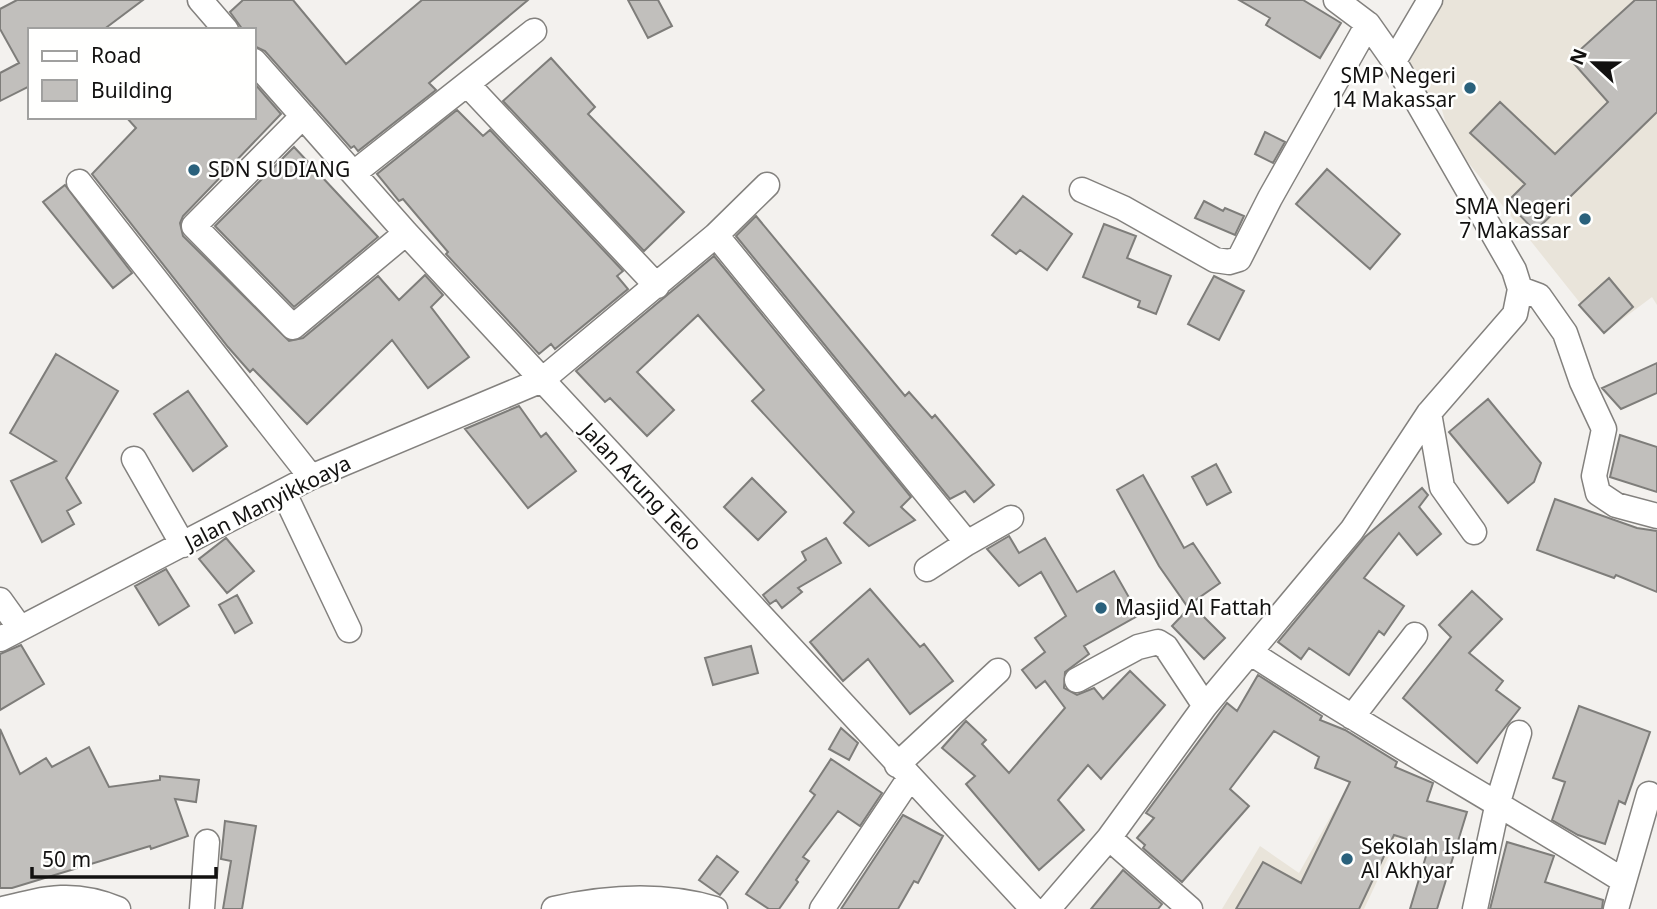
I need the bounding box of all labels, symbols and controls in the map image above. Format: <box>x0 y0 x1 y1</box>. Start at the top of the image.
legend <box>28 28 256 119</box>
north arrow <box>1559 28 1629 98</box>
text: Road <box>91 41 141 69</box>
text: N <box>1563 45 1593 69</box>
place label: SMP Negeri 14 Makassar <box>1332 61 1456 113</box>
text: Building <box>91 76 173 104</box>
marker: SMP Negeri 14 Makassar <box>1462 80 1478 96</box>
place label: SDN SUDIANG <box>208 155 350 183</box>
marker: SDN SUDIANG <box>186 162 202 178</box>
place label: SMA Negeri 7 Makassar <box>1455 192 1571 244</box>
marker: SMA Negeri 7 Makassar <box>1577 211 1593 227</box>
street label: Jalan Arung Teko <box>574 415 708 556</box>
street label: Jalan Manyikkoaya <box>178 448 355 557</box>
place label: Masjid Al Fattah <box>1115 593 1272 621</box>
marker: Masjid Al Fattah <box>1093 600 1109 616</box>
place label: Sekolah Islam Al Akhyar <box>1361 832 1498 884</box>
scale bar <box>32 836 215 880</box>
text: 50 m <box>42 845 91 873</box>
marker: Sekolah Islam Al Akhyar <box>1339 851 1355 867</box>

